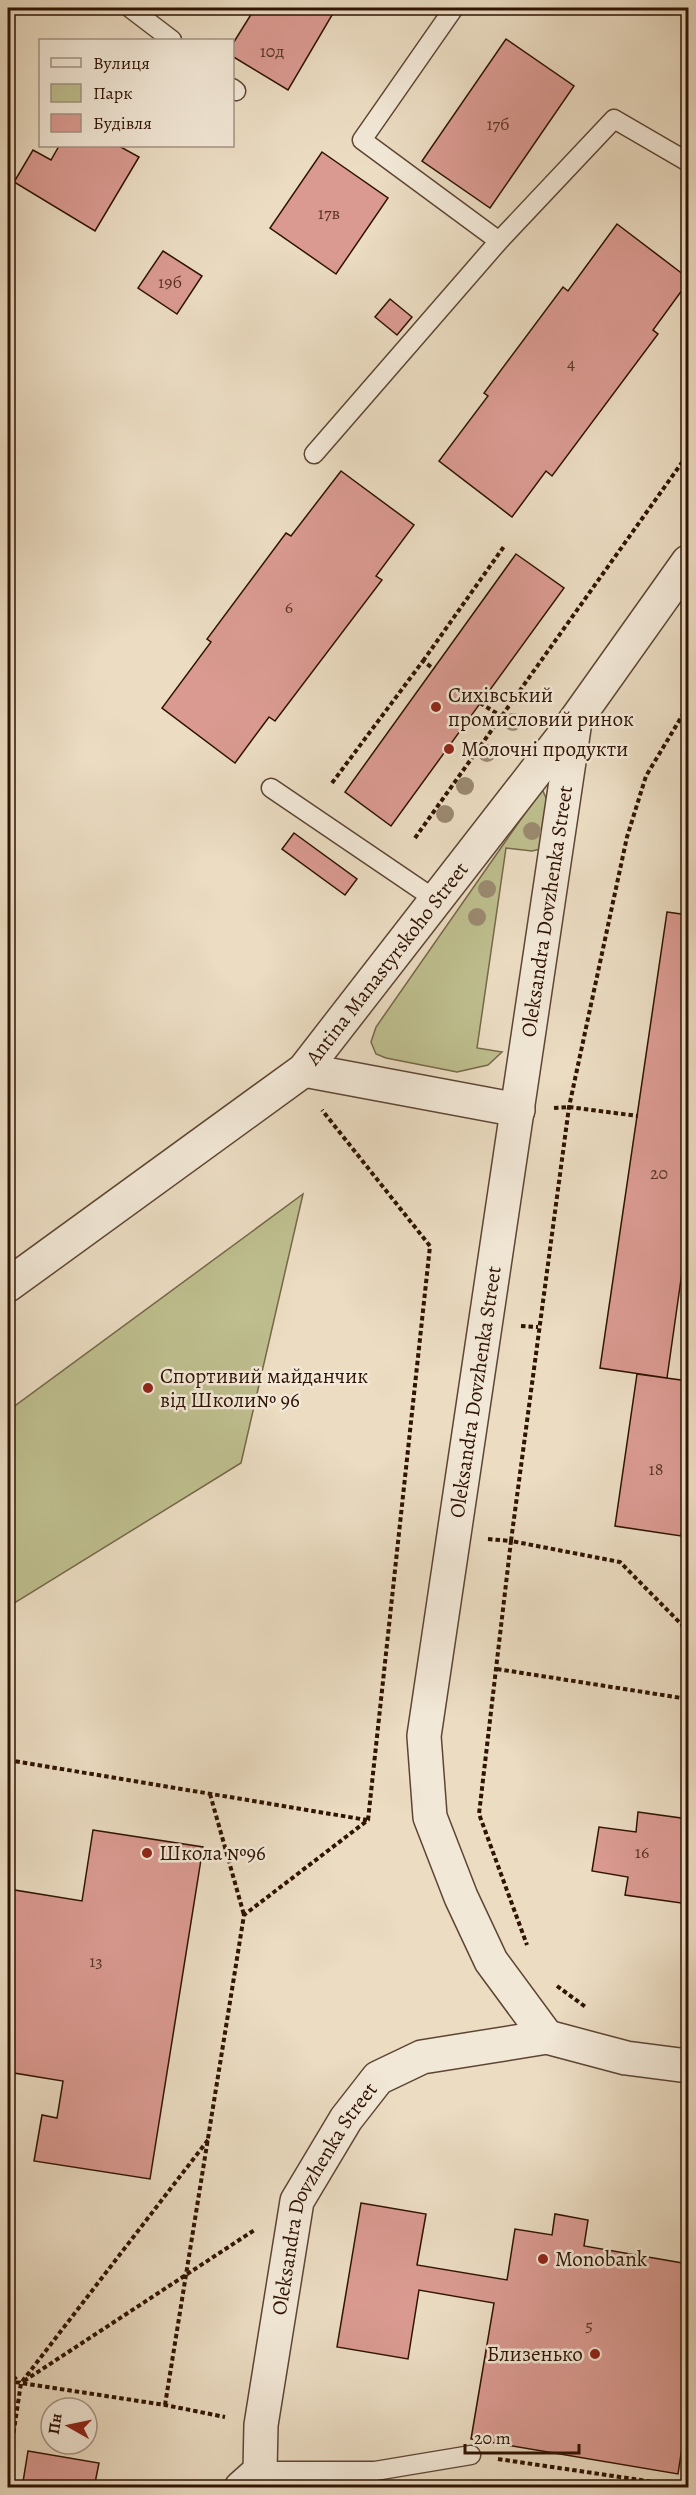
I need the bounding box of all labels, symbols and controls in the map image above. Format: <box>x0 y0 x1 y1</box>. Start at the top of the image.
legend <box>39 39 234 147</box>
house number: 10д <box>260 39 284 63</box>
text: Вулиця <box>93 51 150 75</box>
text: Парк <box>93 81 133 105</box>
text: Будівля <box>93 111 152 135</box>
house number: 17б <box>486 112 510 136</box>
house number: 17в <box>318 201 340 225</box>
house number: 19б <box>158 270 182 294</box>
house number: 4 <box>567 351 575 375</box>
house number: 6 <box>285 595 293 619</box>
place label: Сихівський промисловий ринок <box>448 681 634 733</box>
marker: Сихівський промисловий ринок <box>429 700 443 714</box>
place label: Молочні продукти <box>461 735 628 763</box>
marker: Молочні продукти <box>442 742 456 756</box>
street label: Oleksandra Dovzhenka Street <box>514 783 579 1039</box>
street label: Antina Manastyrskoho Street <box>299 856 475 1071</box>
house number: 20 <box>650 1161 668 1185</box>
street label: Oleksandra Dovzhenka Street <box>443 1264 508 1520</box>
place label: Спортивий майданчик від Школи№ 96 <box>160 1362 368 1414</box>
marker: Спортивий майданчик від Школи№ 96 <box>141 1381 155 1395</box>
house number: 18 <box>649 1457 663 1481</box>
place label: Школа №96 <box>159 1839 266 1867</box>
house number: 16 <box>635 1840 649 1864</box>
marker: Школа №96 <box>140 1846 154 1860</box>
house number: 13 <box>89 1949 103 1973</box>
street label: Oleksandra Dovzhenka Street <box>265 2076 384 2317</box>
place label: Monobank <box>555 2245 648 2273</box>
marker: Monobank <box>536 2252 550 2266</box>
house number: 5 <box>585 2313 593 2337</box>
place label: Близенько <box>487 2340 583 2368</box>
marker: Близенько <box>588 2347 602 2361</box>
north arrow <box>39 2396 99 2456</box>
text: Пн <box>43 2412 68 2436</box>
scale bar <box>465 2417 579 2455</box>
text: 20 m <box>474 2426 511 2450</box>

